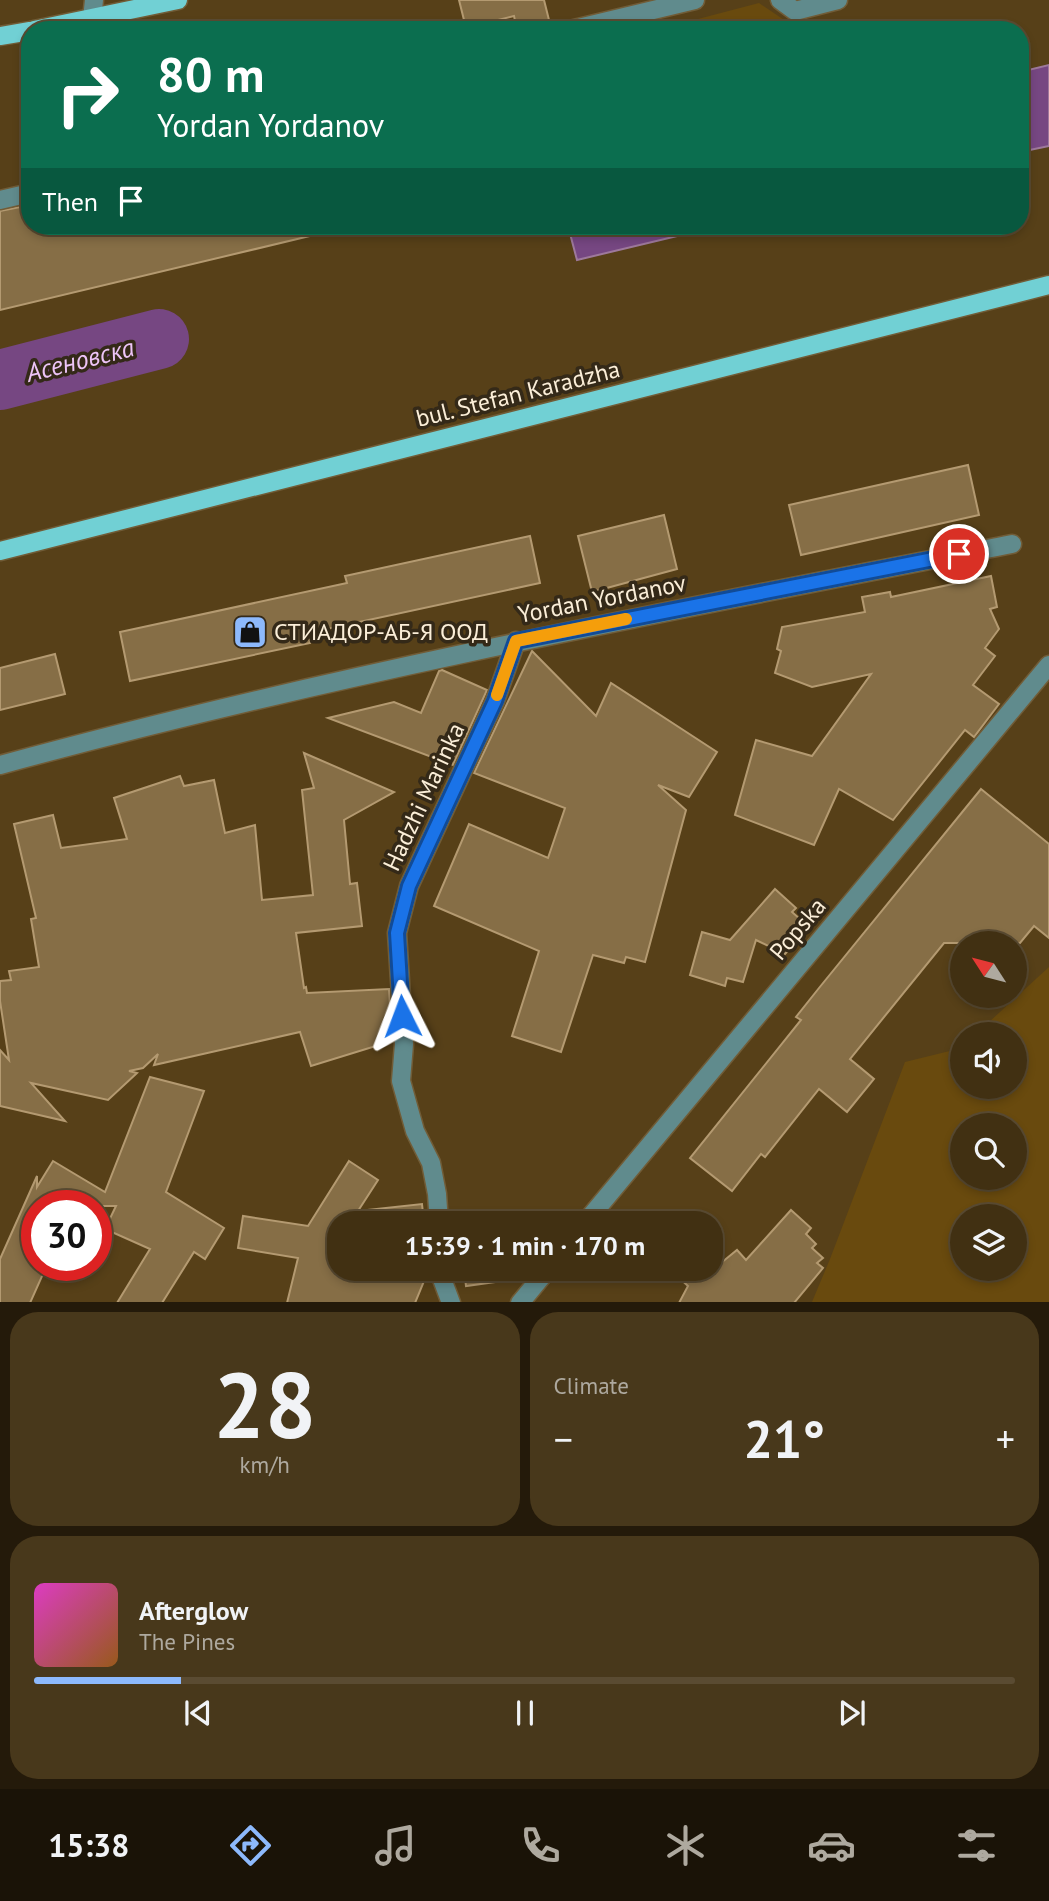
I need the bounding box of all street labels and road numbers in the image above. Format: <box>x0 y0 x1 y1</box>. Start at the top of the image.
street label: bul. Stefan Karadzha <box>413 353 623 434</box>
street label: Yordan Yordanov <box>515 567 689 630</box>
street label: Hadzhi Marinka <box>376 718 471 876</box>
street label: Popska <box>763 891 833 966</box>

